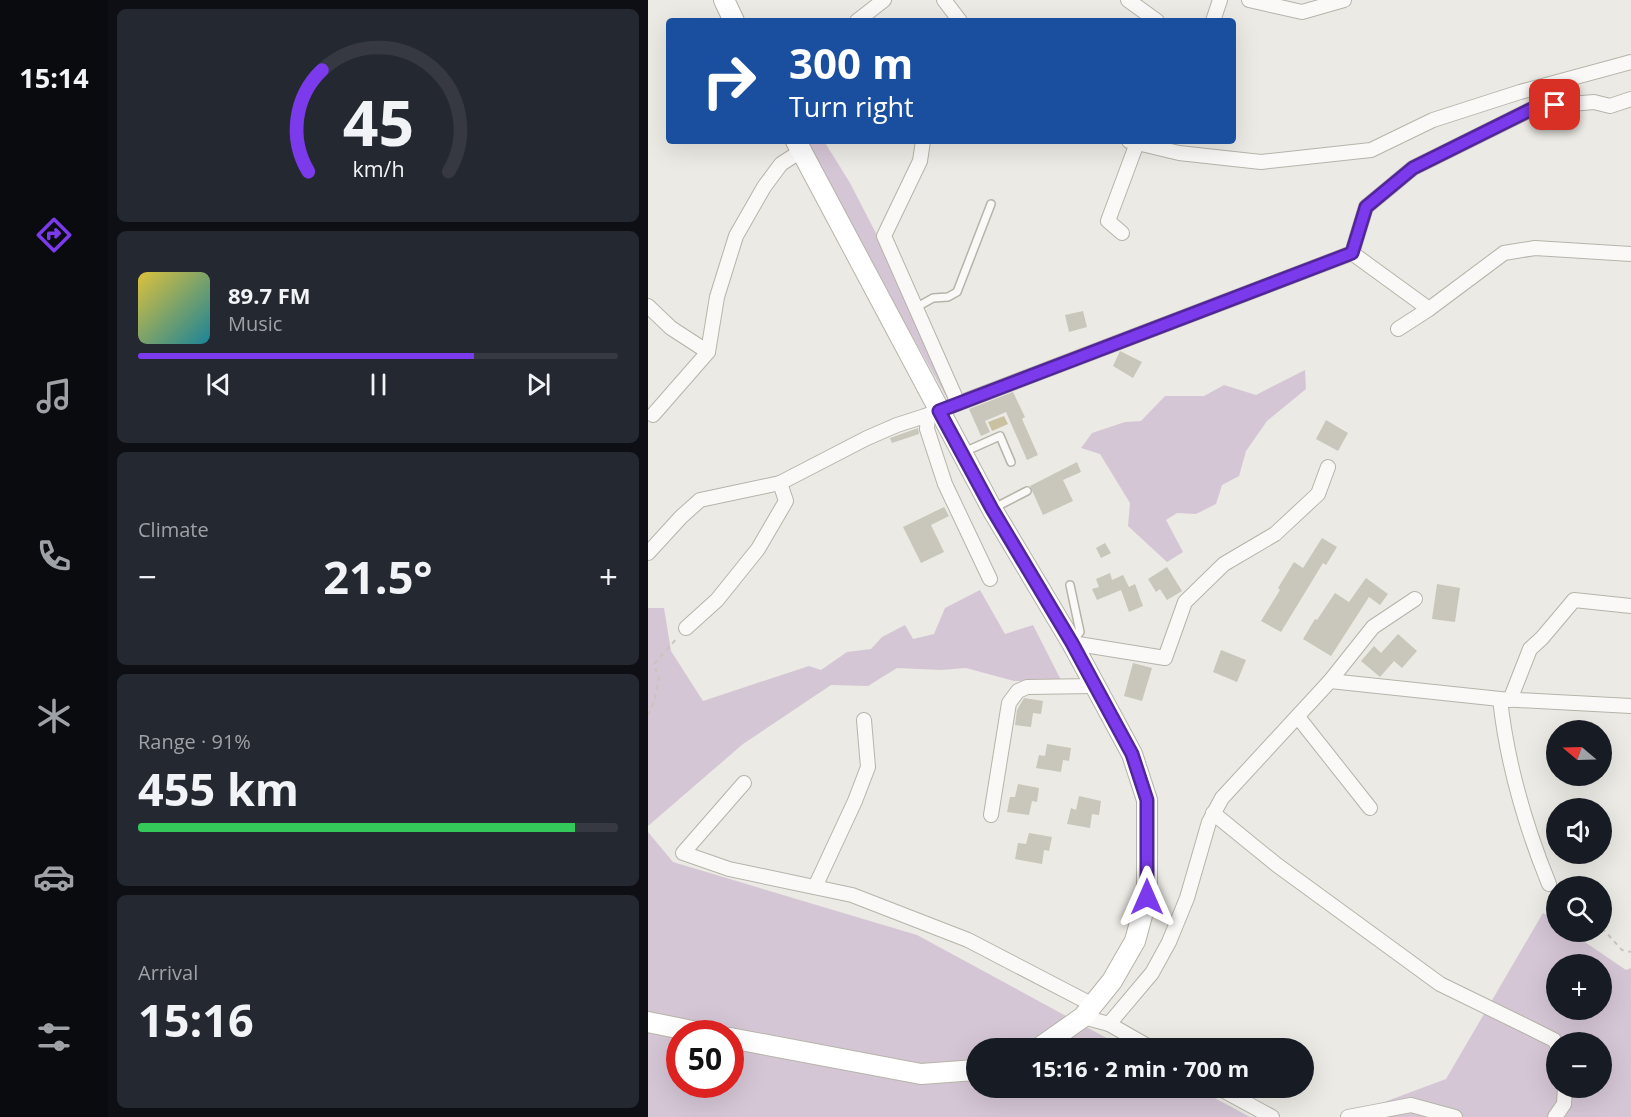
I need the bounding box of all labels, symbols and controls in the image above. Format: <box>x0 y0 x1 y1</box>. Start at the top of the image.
text: 300 m <box>789 34 913 91</box>
icon: right <box>690 42 768 120</box>
text: 15:14 <box>19 59 89 96</box>
text: 45 <box>342 79 414 164</box>
pin <box>1529 79 1580 130</box>
text: Turn right <box>789 88 914 125</box>
icon: arrive <box>1538 88 1571 121</box>
text: km/h <box>352 155 404 184</box>
icon: directions <box>33 214 75 256</box>
text: 89.7 FM <box>228 280 311 310</box>
text: Music <box>228 310 282 337</box>
icon: previous <box>202 368 235 401</box>
icon: pause <box>362 368 395 401</box>
icon: next <box>522 368 555 401</box>
icon: music <box>33 375 75 417</box>
text: Climate <box>138 516 209 543</box>
icon: phone <box>33 535 75 577</box>
text: 21.5° <box>323 546 433 607</box>
text: − <box>138 554 157 599</box>
text: + <box>599 554 618 599</box>
icon: climate <box>33 695 75 737</box>
north arrow <box>1546 720 1612 786</box>
map controls <box>1546 720 1612 1098</box>
text: Range · 91% <box>138 728 251 755</box>
text: 455 km <box>138 758 299 819</box>
button: sound <box>1546 798 1612 864</box>
icon: car <box>33 856 75 898</box>
position arrow <box>1115 865 1179 929</box>
button: search <box>1546 876 1612 942</box>
button: + <box>1546 954 1612 1020</box>
text: Arrival <box>138 959 198 986</box>
text: 15:16 <box>138 989 254 1050</box>
icon: filters <box>33 1016 75 1058</box>
speed limit sign: 50 <box>666 1020 744 1098</box>
button: − <box>1546 1032 1612 1098</box>
text: 15:16 · 2 min · 700 m <box>1031 1053 1249 1083</box>

